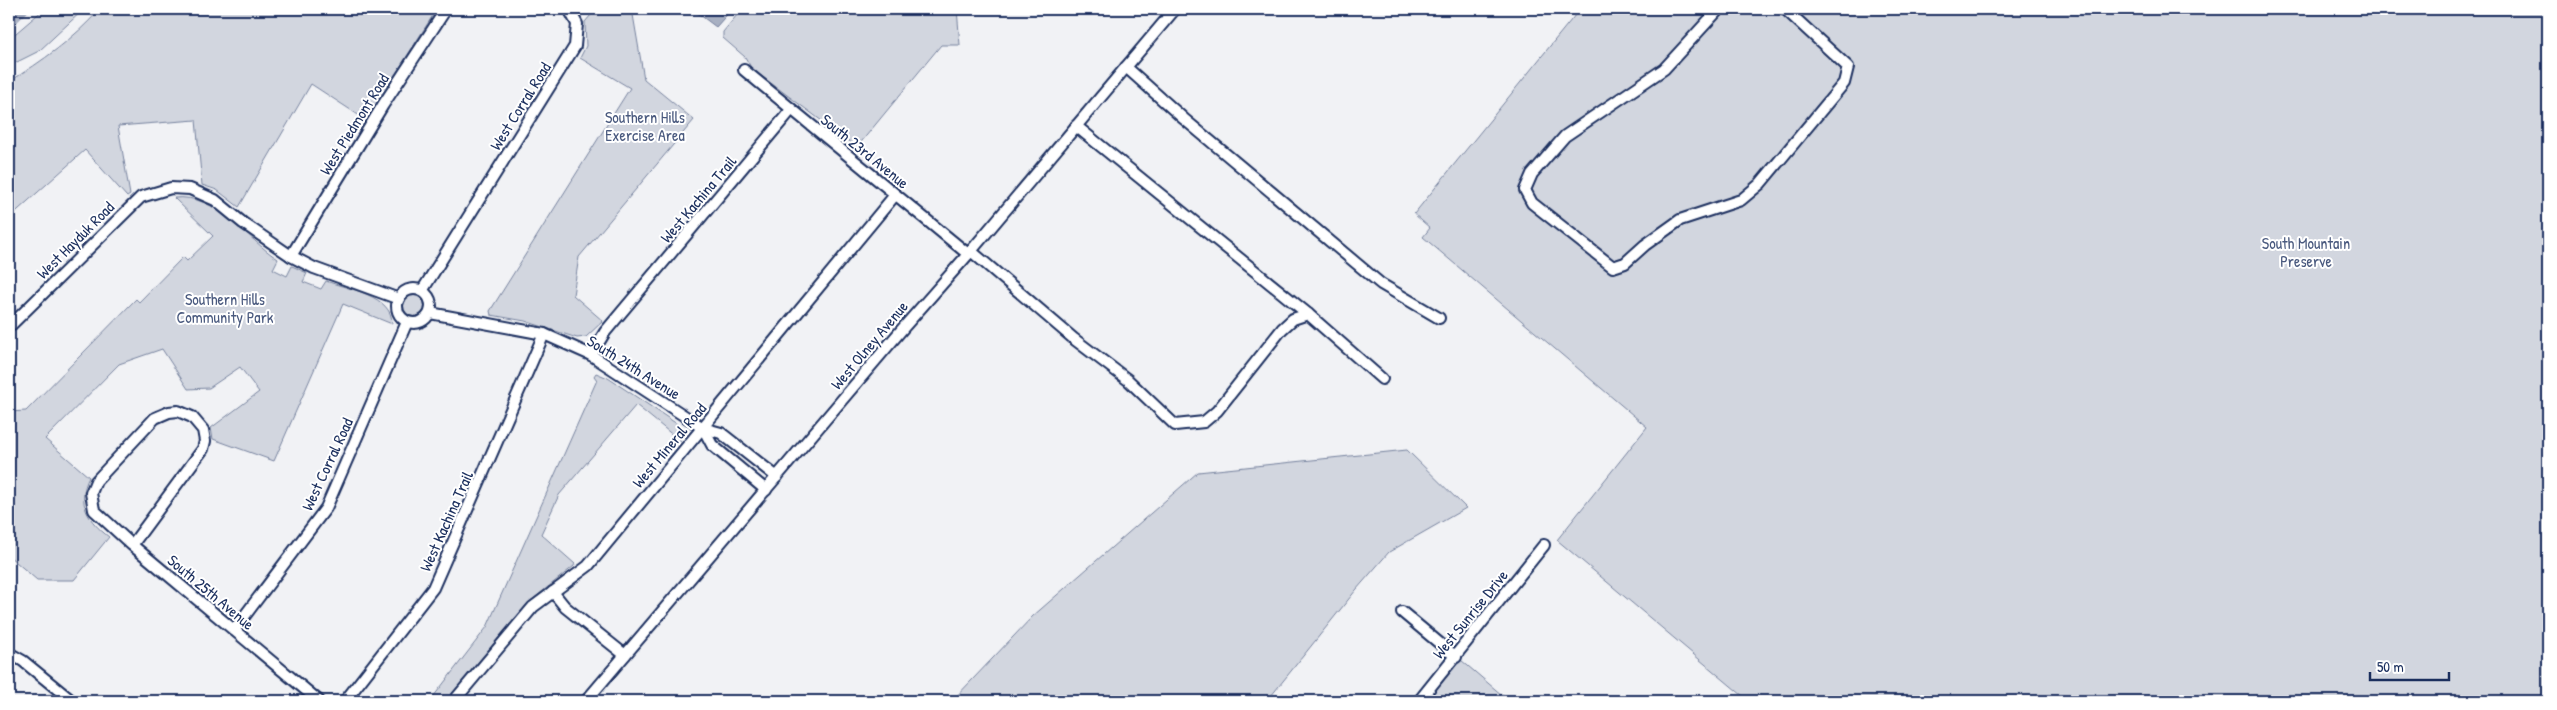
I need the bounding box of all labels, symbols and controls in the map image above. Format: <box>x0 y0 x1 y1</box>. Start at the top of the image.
street label: West Corral Road <box>484 58 556 154</box>
street label: West Piedmont Road <box>314 69 394 179</box>
park label: Southern Hills Exercise Area <box>605 106 685 146</box>
street label: South 23rd Avenue <box>816 109 914 194</box>
street label: West Kachina Trail <box>655 150 742 247</box>
street label: West Hayduk Road <box>31 196 119 284</box>
park label: South Mountain Preserve <box>2262 232 2350 272</box>
park label: Southern Hills Community Park <box>177 288 274 328</box>
street label: West Olney Avenue <box>825 296 913 394</box>
street label: South 24th Avenue <box>583 330 685 405</box>
street label: West Mineral Road <box>627 398 711 492</box>
street label: West Corral Road <box>296 414 358 514</box>
street label: West Kachina Trail <box>414 467 478 575</box>
street label: South 25th Avenue <box>163 549 259 635</box>
street label: West Sunrise Drive <box>1427 564 1513 663</box>
scale bar <box>2370 650 2448 682</box>
text: 50 m <box>2377 656 2404 677</box>

